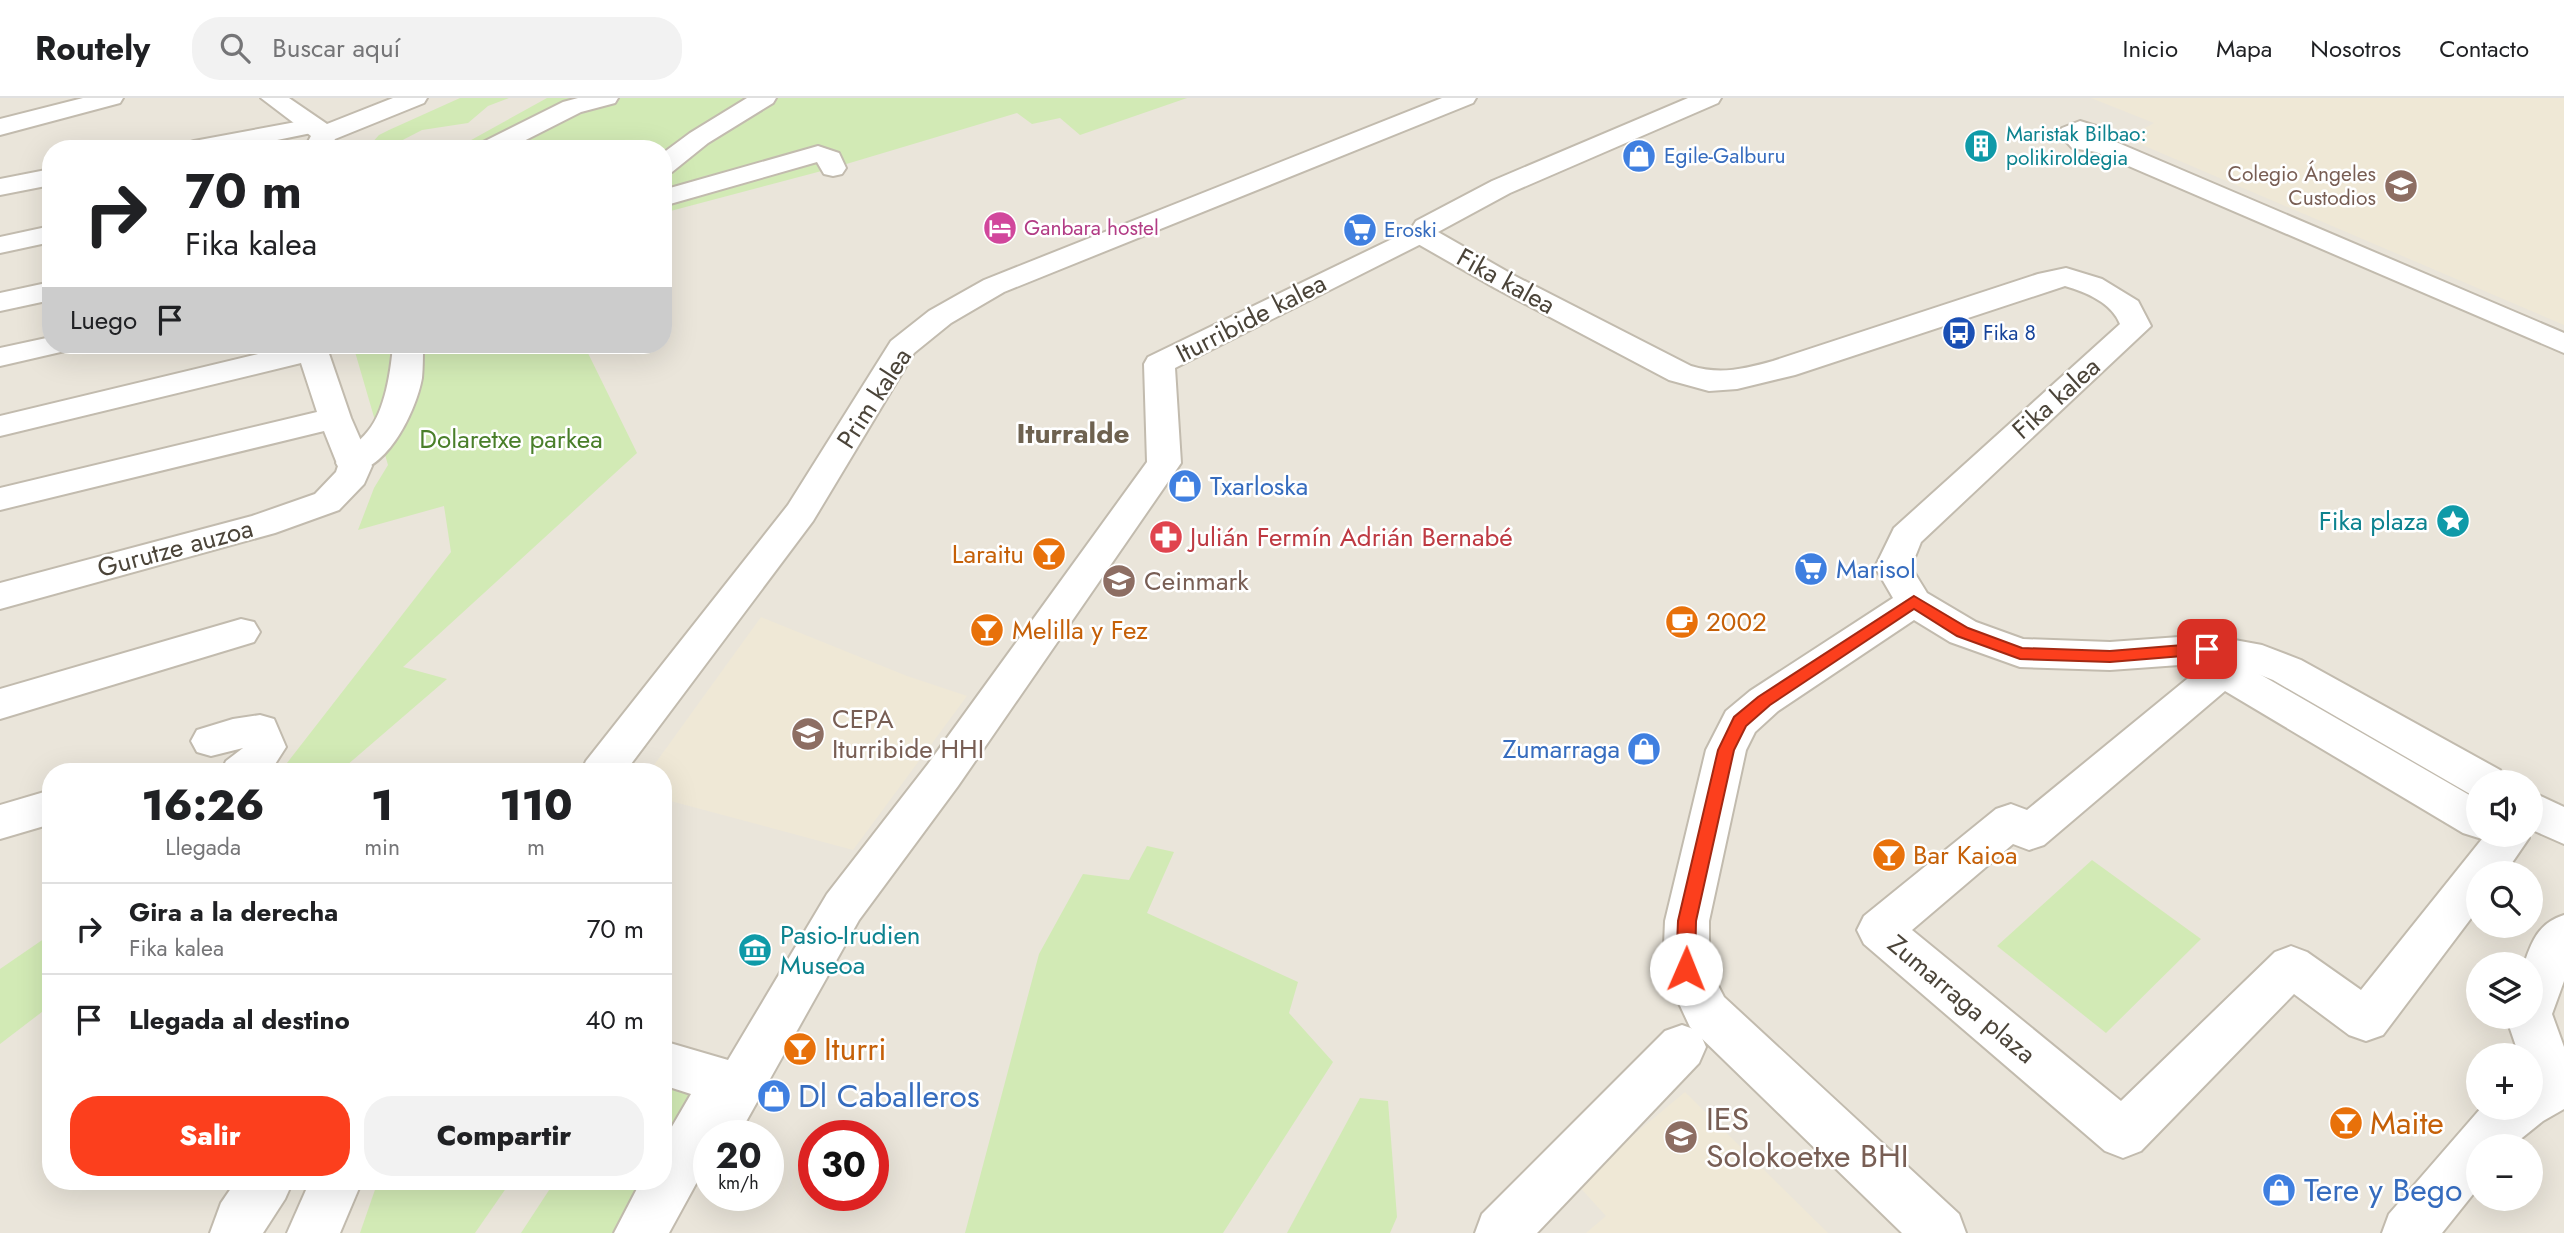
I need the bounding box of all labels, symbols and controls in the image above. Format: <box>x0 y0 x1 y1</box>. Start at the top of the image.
search box <box>192 17 682 80</box>
text: Routely <box>35 25 150 72</box>
icon: search <box>216 29 254 67</box>
text: Buscar aquí <box>272 29 400 67</box>
text: Inicio <box>2123 31 2178 66</box>
text: Mapa <box>2216 31 2272 66</box>
text: Nosotros <box>2310 31 2401 66</box>
text: Contacto <box>2439 31 2529 66</box>
place label: Maristak Bilbao: polikiroldegia <box>2006 119 2147 173</box>
building icon: Maristak Bilbao: polikiroldegia <box>1962 127 2000 165</box>
shop icon: Egile-Galburu <box>1620 137 1658 175</box>
place label: Egile-Galburu <box>1664 141 1785 171</box>
text: 70 m <box>185 156 302 226</box>
place label: Colegio Ángeles Custodios <box>2228 159 2376 213</box>
school or university icon: Colegio Ángeles Custodios <box>2382 167 2420 205</box>
icon: right <box>70 168 161 259</box>
hotel icon: Ganbara hostel <box>981 209 1019 247</box>
supermarket icon: Eroski <box>1341 211 1379 249</box>
place label: Ganbara hostel <box>1024 213 1159 243</box>
place label: Eroski <box>1384 215 1437 245</box>
text: Fika kalea <box>185 221 317 267</box>
street label: Fika kalea <box>1450 238 1562 324</box>
street label: Iturribide kalea <box>1169 264 1333 372</box>
text: Luego <box>70 301 137 339</box>
icon: arrive <box>151 301 189 339</box>
bus stop icon: Fika 8 <box>1940 314 1978 352</box>
place label: Fika 8 <box>1983 318 2036 348</box>
street label: Prim kalea <box>827 340 921 456</box>
street label: Fika kalea <box>2003 348 2109 448</box>
district label: Iturralde <box>1017 413 1129 454</box>
park label: Dolaretxe parkea <box>419 420 603 458</box>
shop icon: Txarloska <box>1166 467 1204 505</box>
place label: Txarloska <box>1210 467 1308 505</box>
place label: Fika plaza <box>2319 502 2428 540</box>
place icon: Fika plaza <box>2434 502 2472 540</box>
street label: Gurutze auzoa <box>93 509 257 587</box>
pharmacy icon: Julián Fermín Adrián Bernabé <box>1147 518 1185 556</box>
place label: Julián Fermín Adrián Bernabé <box>1187 518 1513 556</box>
place label: Laraitu <box>952 535 1024 573</box>
bar icon: Laraitu <box>1030 535 1068 573</box>
supermarket icon: Marisol <box>1792 550 1830 588</box>
place label: Marisol <box>1836 550 1916 588</box>
school or university icon: Ceinmark <box>1100 562 1138 600</box>
place label: Ceinmark <box>1144 562 1249 600</box>
cafe icon: 2002 <box>1663 603 1701 641</box>
place label: 2002 <box>1706 603 1767 641</box>
bar icon: Melilla y Fez <box>968 611 1006 649</box>
place label: Melilla y Fez <box>1012 611 1148 649</box>
pin <box>2177 619 2237 679</box>
icon: arrive <box>2188 630 2226 668</box>
place label: CEPA Iturribide HHI <box>832 700 984 768</box>
school or university icon: CEPA Iturribide HHI <box>789 715 827 753</box>
place label: Zumarraga <box>1503 730 1620 768</box>
shop icon: Zumarraga <box>1625 730 1663 768</box>
map controls <box>2466 770 2543 1211</box>
button: sound <box>2466 770 2543 847</box>
text: 16:26 <box>141 775 265 836</box>
text: 1 <box>371 775 393 836</box>
text: 110 <box>500 775 572 836</box>
text: Llegada <box>165 830 241 864</box>
text: min <box>364 830 400 864</box>
text: m <box>527 830 545 864</box>
bar icon: Bar Kaioa <box>1870 836 1908 874</box>
place label: Bar Kaioa <box>1913 836 2017 874</box>
button: search <box>2466 861 2543 938</box>
text: Gira a la derecha <box>129 893 338 931</box>
icon: right <box>70 910 108 948</box>
text: 70 m <box>587 910 644 948</box>
place label: Pasio-Irudien Museoa <box>780 916 920 984</box>
street label: Zumarraga plaza <box>1880 926 2044 1072</box>
text: Fika kalea <box>129 931 224 965</box>
museum icon: Pasio-Irudien Museoa <box>736 931 774 969</box>
position arrow <box>1649 932 1723 1006</box>
button: layers <box>2466 952 2543 1029</box>
icon: arrive <box>70 1001 108 1039</box>
text: Llegada al destino <box>129 1001 350 1039</box>
text: 40 m <box>585 1001 644 1039</box>
place label: Iturri <box>824 1026 887 1072</box>
bar icon: Iturri <box>781 1030 819 1068</box>
button: + <box>2466 1043 2543 1120</box>
place label: Dl Caballeros <box>798 1073 980 1119</box>
shop icon: Dl Caballeros <box>755 1077 793 1115</box>
button: Salir <box>70 1096 350 1176</box>
button: Compartir <box>364 1096 644 1176</box>
place label: IES Solokoetxe BHI <box>1706 1096 1909 1179</box>
place label: Maite <box>2370 1100 2444 1146</box>
bar icon: Maite <box>2327 1104 2365 1142</box>
school or university icon: IES Solokoetxe BHI <box>1662 1118 1700 1156</box>
speed limit sign: 30 <box>798 1120 889 1211</box>
text: 20 <box>715 1131 762 1181</box>
button: − <box>2466 1134 2543 1211</box>
place label: Tere y Bego <box>2304 1167 2462 1213</box>
text: km/h <box>718 1170 759 1196</box>
shop icon: Tere y Bego <box>2260 1171 2298 1209</box>

